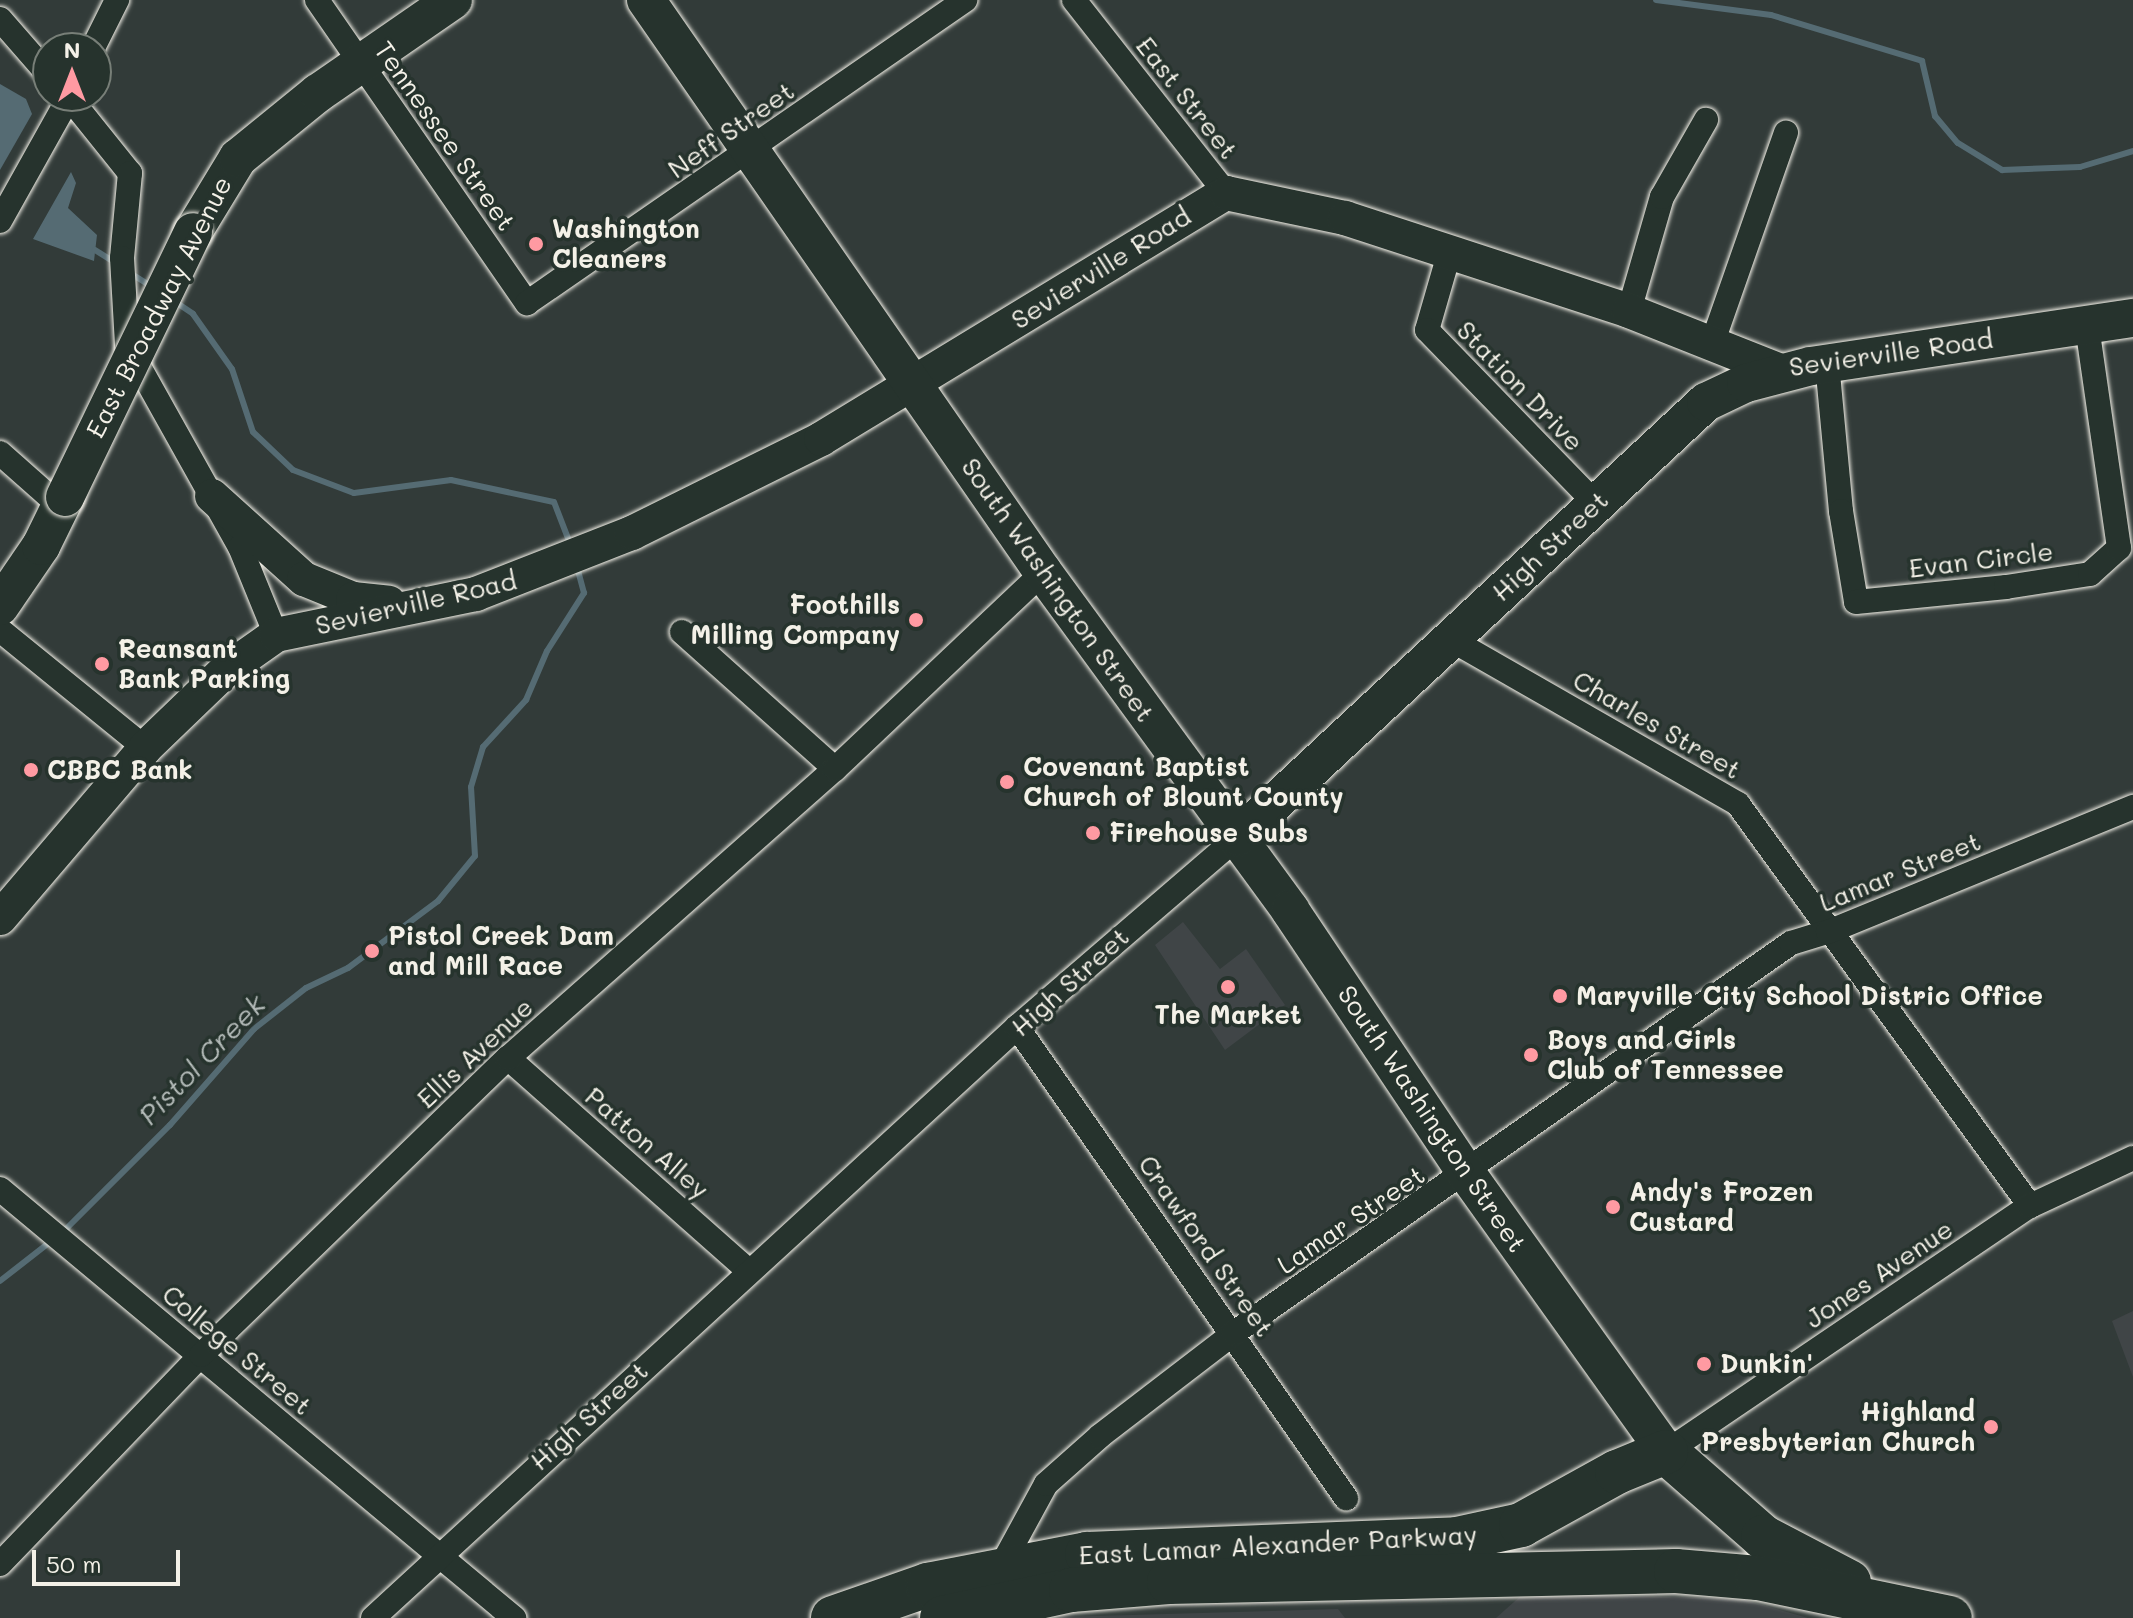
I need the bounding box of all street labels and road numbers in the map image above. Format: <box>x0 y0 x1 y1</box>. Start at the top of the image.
street label: East Street <box>1130 31 1244 165</box>
street label: Tennessee Street <box>368 35 522 237</box>
street label: Neff Street <box>662 75 800 185</box>
street label: East Broadway Avenue <box>79 171 239 443</box>
street label: Sevierville Road <box>1006 200 1196 336</box>
street label: Station Drive <box>1450 315 1590 457</box>
street label: Sevierville Road <box>1787 323 1995 383</box>
street label: South Washington Street <box>955 452 1161 728</box>
street label: High Street <box>1485 484 1615 608</box>
street label: Evan Circle <box>1907 536 2055 584</box>
street label: Sevierville Road <box>312 565 520 641</box>
street label: Charles Street <box>1567 664 1747 786</box>
street label: Lamar Street <box>1815 826 1985 918</box>
street label: High Street <box>1005 921 1135 1043</box>
street label: South Washington Street <box>1331 980 1533 1258</box>
street label: Ellis Avenue <box>411 992 539 1114</box>
street label: Patton Alley <box>579 1081 715 1205</box>
street label: Crawford Street <box>1132 1149 1280 1343</box>
street label: Lamar Street <box>1271 1159 1431 1281</box>
street label: Jones Avenue <box>1799 1213 1959 1335</box>
street label: College Street <box>156 1278 318 1422</box>
street label: High Street <box>524 1355 654 1477</box>
street label: East Lamar Alexander Parkway <box>1078 1519 1478 1571</box>

